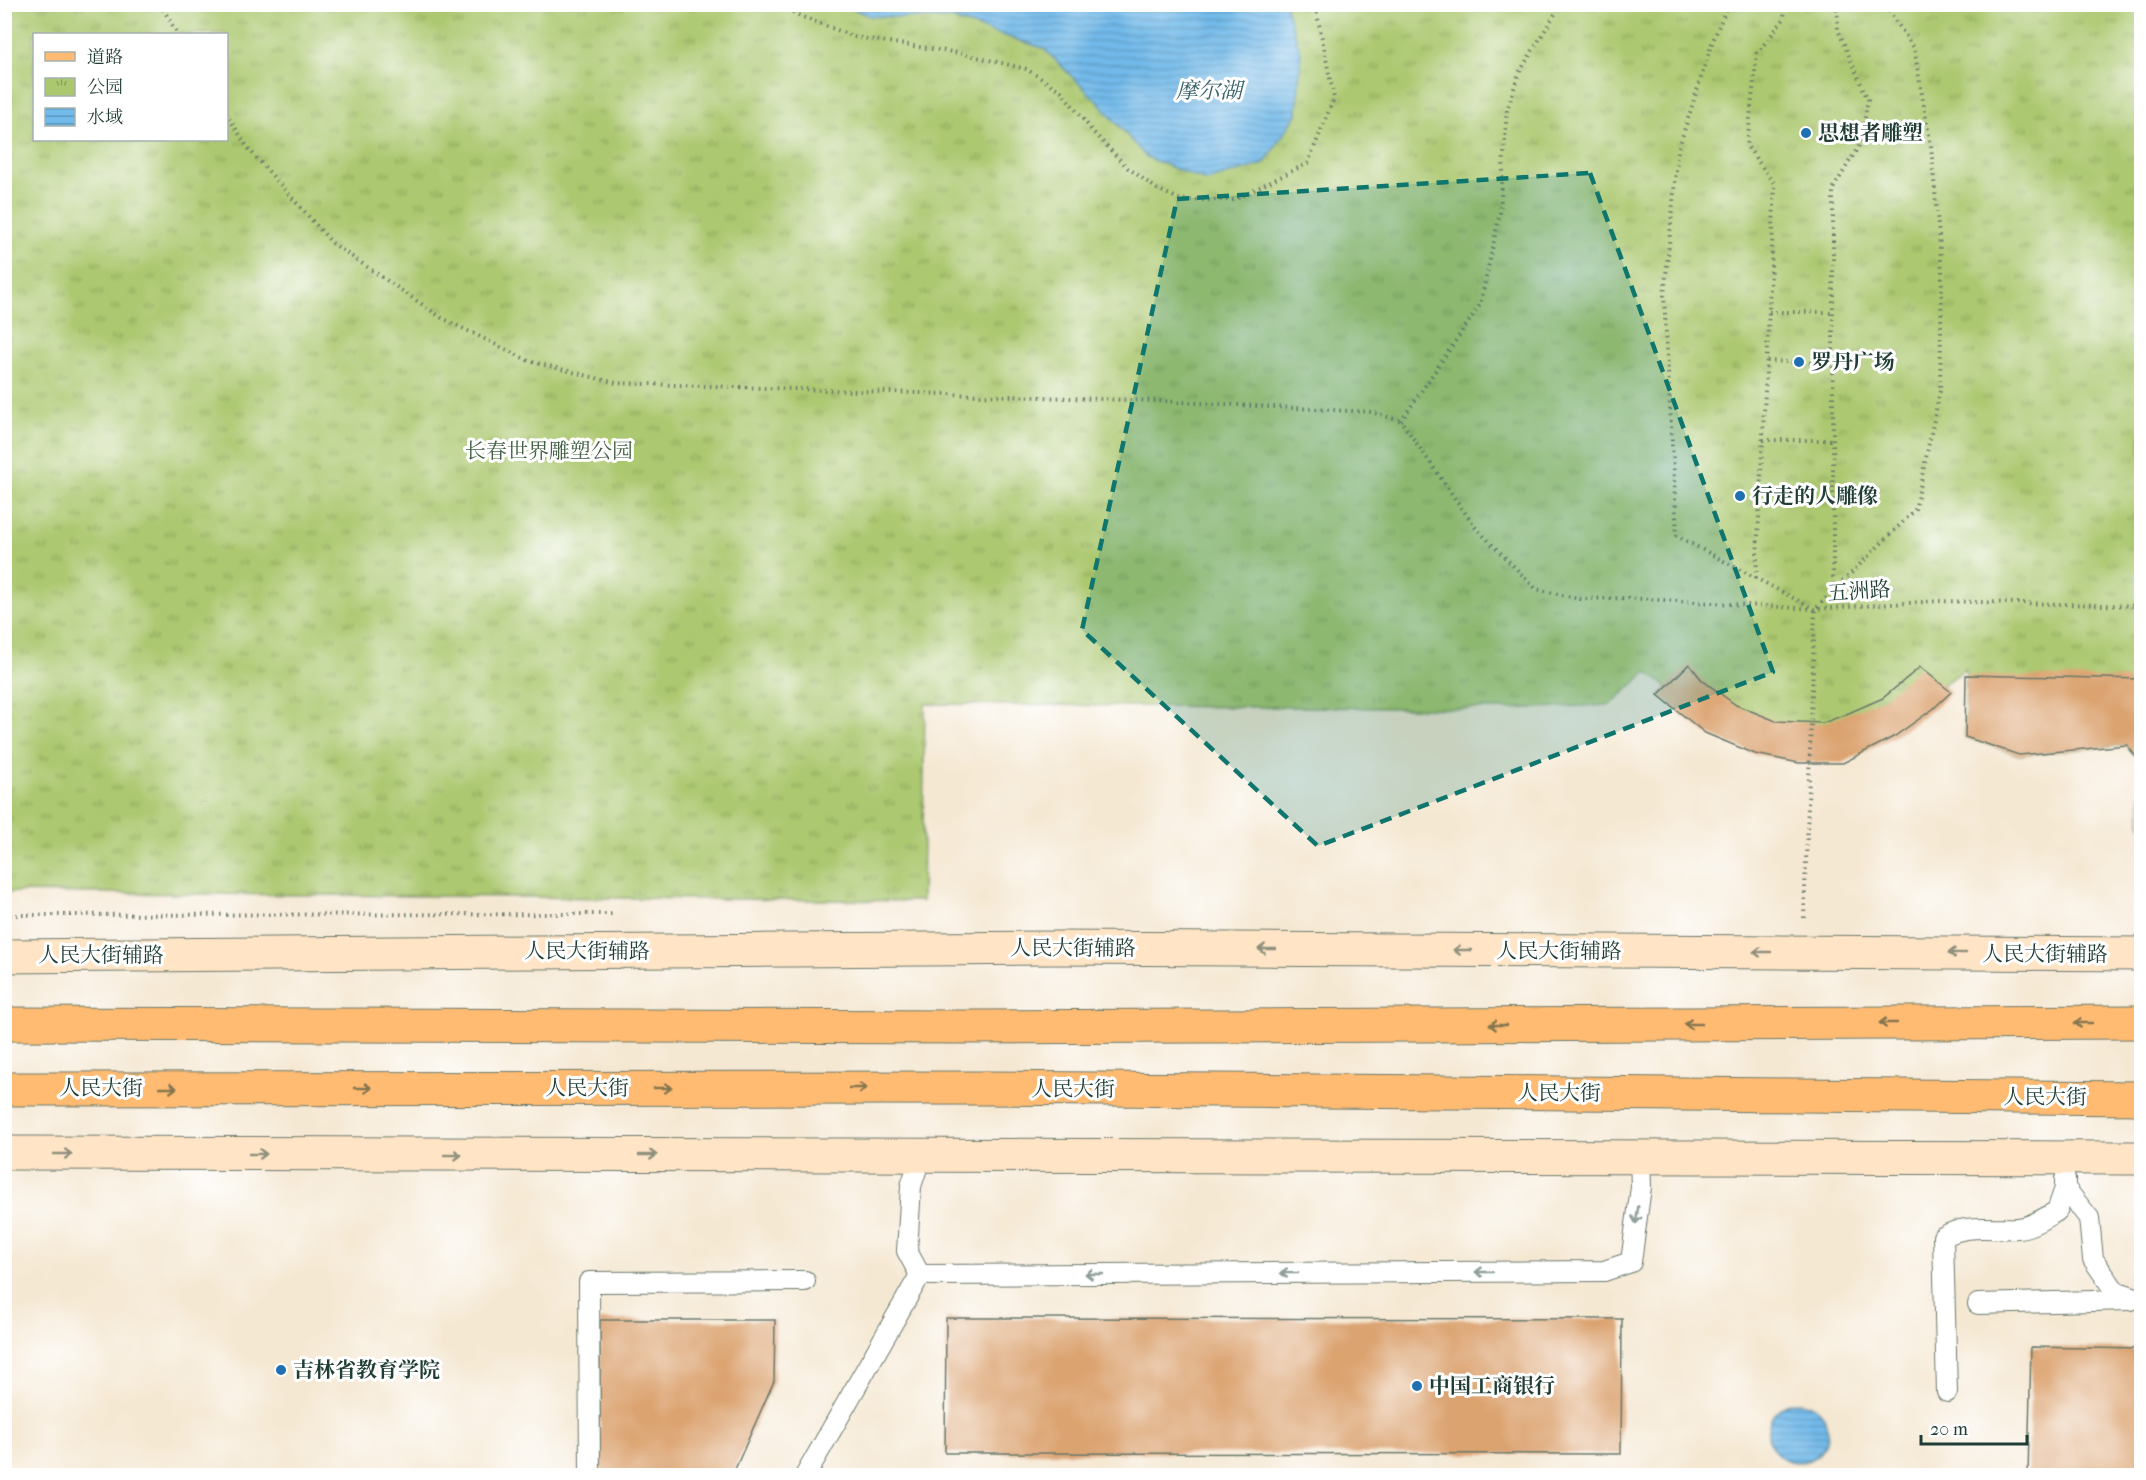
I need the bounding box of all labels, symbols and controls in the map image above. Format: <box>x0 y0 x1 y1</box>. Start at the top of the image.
legend <box>33 33 228 141</box>
text: 道路 <box>87 47 123 68</box>
text: 公园 <box>87 77 123 98</box>
water label: 摩尔湖 <box>1176 78 1246 104</box>
text: 水域 <box>87 107 123 128</box>
place label: 思想者雕塑 <box>1818 121 1923 145</box>
marker: 思想者雕塑 <box>1799 126 1813 140</box>
place label: 罗丹广场 <box>1811 350 1895 374</box>
marker: 罗丹广场 <box>1792 355 1806 369</box>
park label: 长春世界雕塑公园 <box>465 439 633 463</box>
place label: 行走的人雕像 <box>1752 484 1878 508</box>
marker: 行走的人雕像 <box>1733 489 1747 503</box>
street label: 五洲路 <box>1827 577 1891 605</box>
street label: 人民大街辅路 <box>1010 936 1136 960</box>
street label: 人民大街辅路 <box>524 939 650 963</box>
street label: 人民大街辅路 <box>1496 939 1622 963</box>
street label: 人民大街辅路 <box>1982 942 2108 966</box>
street label: 人民大街辅路 <box>38 943 164 967</box>
one-way arrow <box>1258 943 1278 955</box>
one-way arrow <box>1453 945 1473 956</box>
one-way arrow <box>1753 946 1773 958</box>
one-way arrow <box>1948 947 1968 959</box>
one-way arrow <box>1879 1017 1899 1029</box>
one-way arrow <box>2074 1017 2094 1029</box>
one-way arrow <box>1684 1018 1704 1030</box>
one-way arrow <box>1489 1019 1509 1031</box>
street label: 人民大街 <box>59 1076 143 1100</box>
street label: 人民大街 <box>545 1076 629 1100</box>
street label: 人民大街 <box>1031 1077 1115 1101</box>
street label: 人民大街 <box>1517 1081 1601 1105</box>
one-way arrow <box>157 1082 177 1094</box>
one-way arrow <box>352 1082 372 1094</box>
one-way arrow <box>652 1082 672 1094</box>
one-way arrow <box>847 1082 867 1094</box>
street label: 人民大街 <box>2003 1085 2087 1109</box>
one-way arrow <box>52 1148 72 1159</box>
one-way arrow <box>247 1148 267 1160</box>
one-way arrow <box>442 1149 462 1161</box>
one-way arrow <box>637 1149 657 1161</box>
one-way arrow <box>1632 1205 1643 1225</box>
one-way arrow <box>1474 1266 1494 1278</box>
one-way arrow <box>1279 1267 1299 1279</box>
one-way arrow <box>1084 1268 1104 1280</box>
place label: 吉林省教育学院 <box>293 1358 440 1382</box>
marker: 吉林省教育学院 <box>274 1363 288 1377</box>
place label: 中国工商银行 <box>1429 1374 1555 1398</box>
marker: 中国工商银行 <box>1410 1379 1424 1393</box>
scale bar <box>1921 1408 2028 1446</box>
text: 20 m <box>1930 1419 1968 1440</box>

